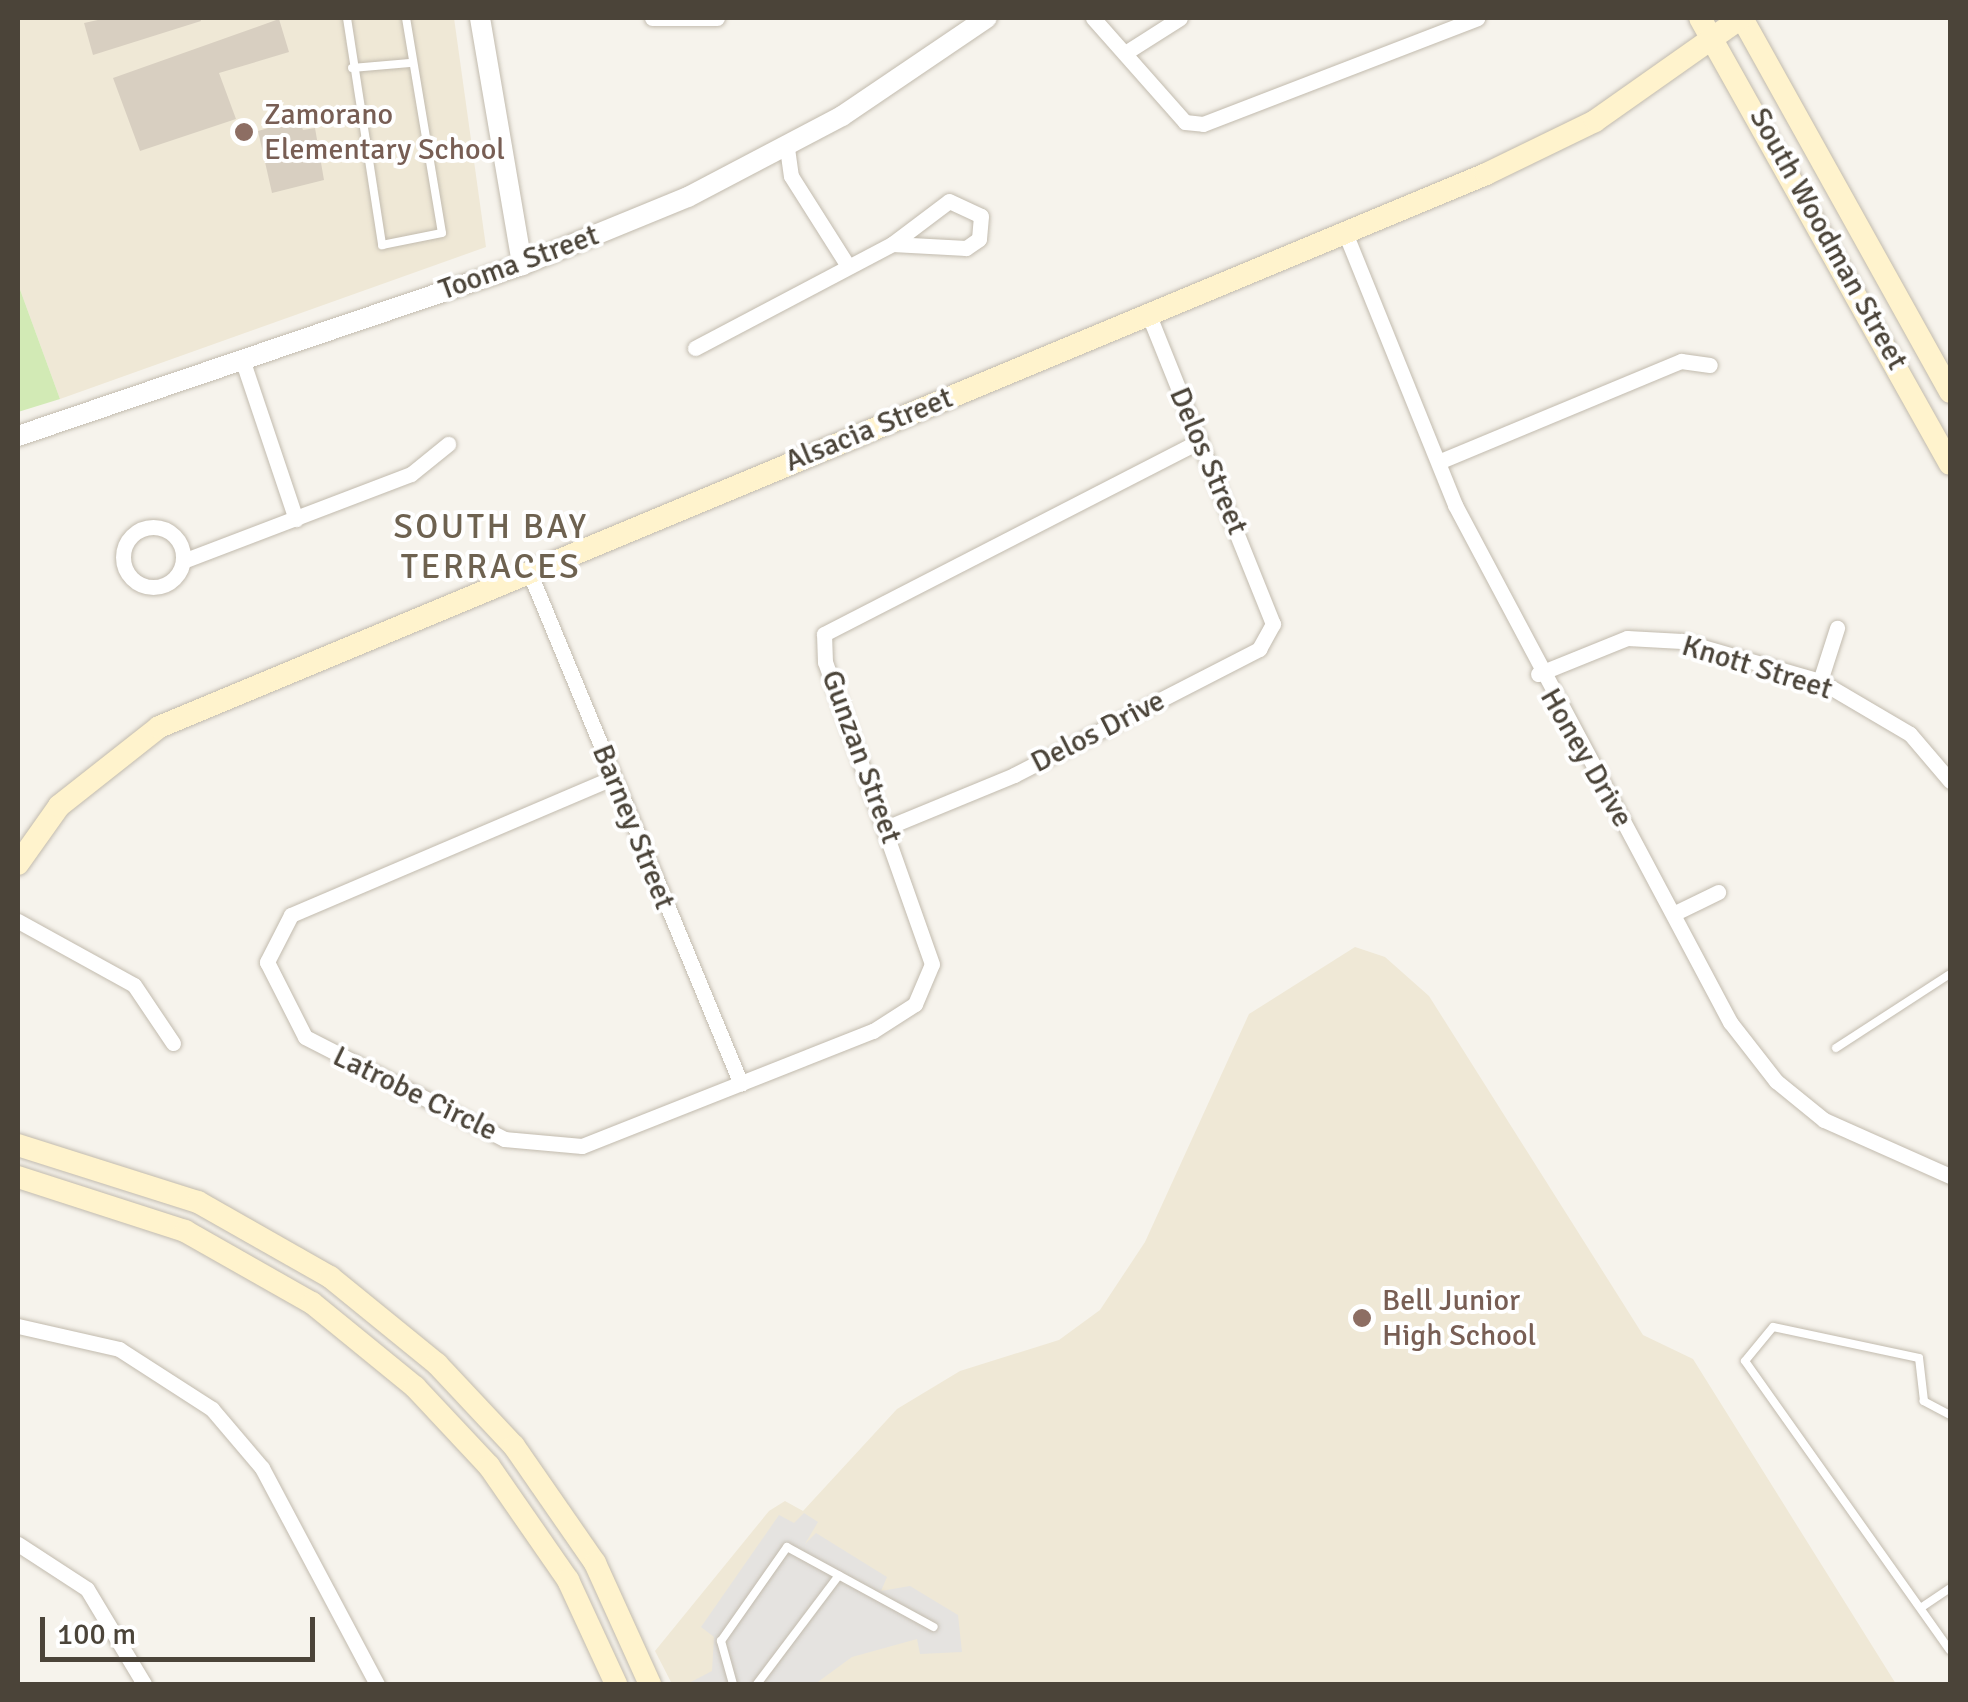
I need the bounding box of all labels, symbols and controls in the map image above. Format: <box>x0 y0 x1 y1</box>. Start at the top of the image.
place label: Zamorano Elementary School <box>264 97 505 168</box>
street label: South Woodman Street <box>1741 102 1915 376</box>
marker: Zamorano Elementary School <box>233 121 255 143</box>
street label: Tooma Street <box>434 217 604 309</box>
street label: Alsacia Street <box>780 380 958 480</box>
street label: Delos Street <box>1161 382 1255 540</box>
district label: SOUTH BAY TERRACES <box>393 506 589 588</box>
street label: Knott Street <box>1677 628 1837 708</box>
street label: Gunzan Street <box>813 665 909 849</box>
street label: Honey Drive <box>1532 682 1640 834</box>
street label: Delos Drive <box>1025 683 1171 781</box>
street label: Barney Street <box>584 740 682 914</box>
street label: Latrobe Circle <box>327 1039 503 1149</box>
place label: Bell Junior High School <box>1382 1283 1536 1354</box>
marker: Bell Junior High School <box>1351 1307 1373 1329</box>
scale bar <box>45 1597 320 1659</box>
text: 100 m <box>57 1616 136 1653</box>

